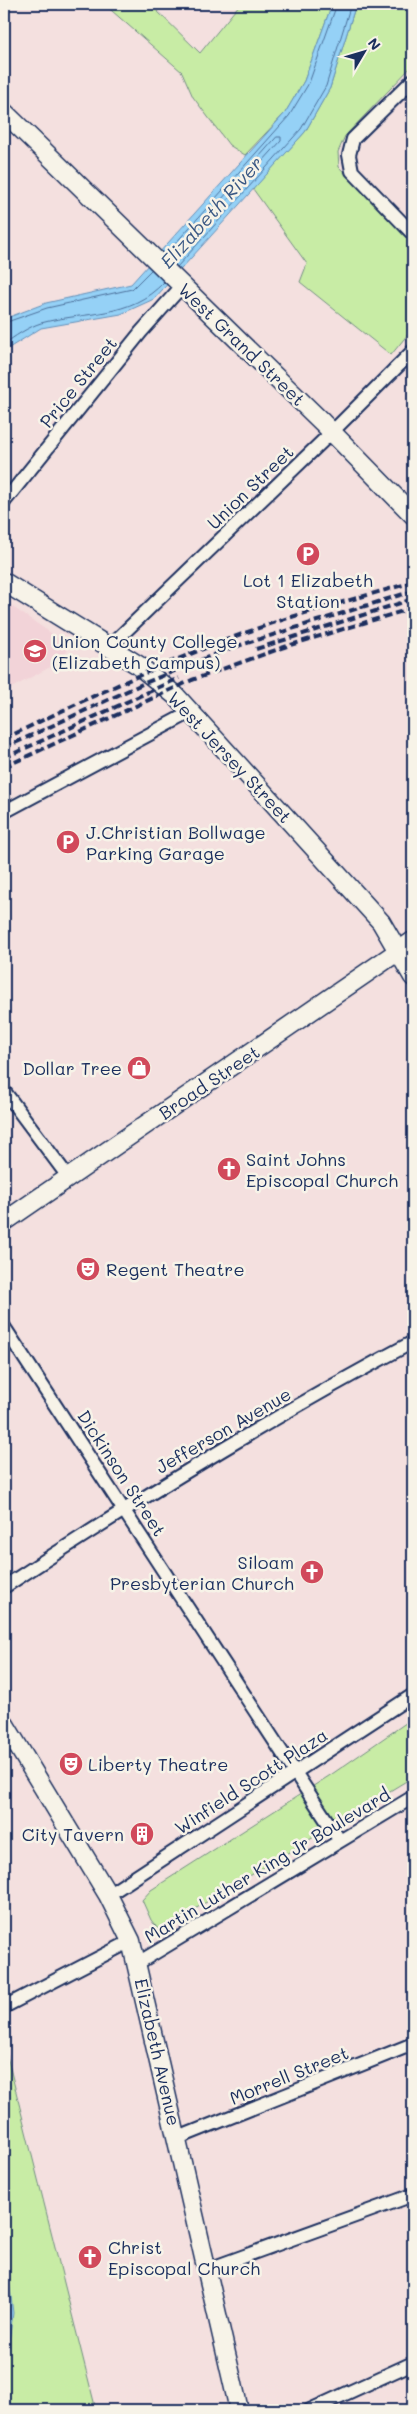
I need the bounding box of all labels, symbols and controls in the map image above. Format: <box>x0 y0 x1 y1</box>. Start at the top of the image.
north arrow <box>340 28 390 78</box>
text: N <box>364 34 385 54</box>
water label: Elizabeth River <box>154 151 268 273</box>
street label: West Grand Street <box>173 277 311 411</box>
street label: Price Street <box>34 332 122 432</box>
street label: Union Street <box>202 440 298 534</box>
parking icon: Lot 1 Elizabeth Station <box>295 541 321 567</box>
place label: Lot 1 Elizabeth Station <box>243 568 373 613</box>
place label: Union County College (Elizabeth Campus) <box>52 629 238 674</box>
school or university icon: Union County College (Elizabeth Campus) <box>22 638 48 664</box>
street label: West Jersey Street <box>163 686 297 828</box>
place label: J.Christian Bollwage Parking Garage <box>86 820 266 865</box>
parking icon: J.Christian Bollwage Parking Garage <box>55 829 81 855</box>
street label: Broad Street <box>154 1039 264 1125</box>
shop icon: Dollar Tree <box>126 1055 152 1081</box>
place label: Dollar Tree <box>23 1056 122 1080</box>
place label: Saint Johns Episcopal Church <box>246 1147 398 1192</box>
church icon: Saint Johns Episcopal Church <box>216 1156 242 1182</box>
theatre icon: Regent Theatre <box>75 1256 101 1282</box>
place label: Regent Theatre <box>106 1257 245 1281</box>
street label: Jefferson Avenue <box>151 1381 295 1479</box>
street label: Dickinson Street <box>72 1405 172 1541</box>
place label: Siloam Presbyterian Church <box>110 1550 294 1595</box>
church icon: Siloam Presbyterian Church <box>299 1559 325 1585</box>
street label: Winfield Scott Plaza <box>170 1723 332 1839</box>
theatre icon: Liberty Theatre <box>58 1751 84 1777</box>
place label: Liberty Theatre <box>88 1752 228 1776</box>
street label: Martin Luther King Jr Boulevard <box>140 1782 394 1948</box>
building icon: City Tavern <box>129 1821 155 1847</box>
place label: City Tavern <box>22 1822 124 1846</box>
street label: Elizabeth Avenue <box>129 1976 187 2128</box>
street label: Morrell Street <box>226 2040 352 2110</box>
place label: Christ Episcopal Church <box>108 2235 260 2280</box>
church icon: Christ Episcopal Church <box>77 2244 103 2270</box>

